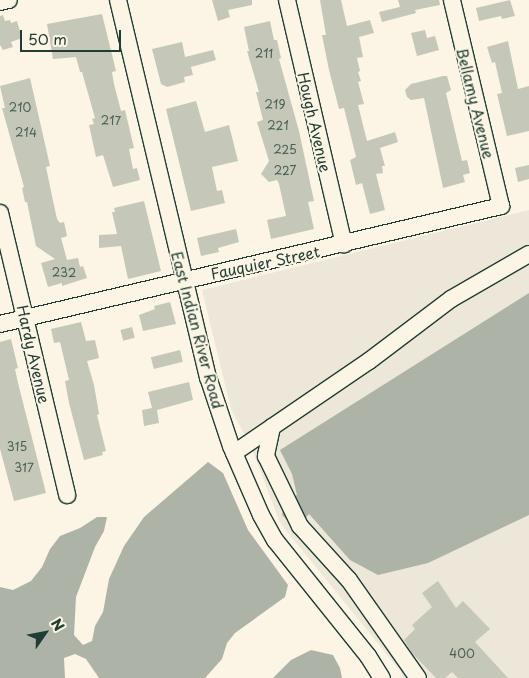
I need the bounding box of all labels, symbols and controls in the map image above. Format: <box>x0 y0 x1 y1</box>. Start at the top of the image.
scale bar <box>22 20 124 52</box>
text: 50 m <box>28 27 67 50</box>
street label: Bellamy Avenue <box>453 45 499 161</box>
house number: 211 <box>255 47 273 61</box>
street label: Hough Avenue <box>295 70 335 174</box>
house number: 219 <box>265 98 285 112</box>
house number: 210 <box>9 101 31 115</box>
house number: 217 <box>101 114 121 128</box>
house number: 221 <box>267 119 289 133</box>
house number: 214 <box>15 126 37 140</box>
house number: 225 <box>273 143 297 157</box>
house number: 227 <box>274 164 296 178</box>
street label: Fauquier Street <box>208 242 322 282</box>
street label: East Indian River Road <box>168 248 228 412</box>
house number: 232 <box>52 266 76 280</box>
street label: Hardy Avenue <box>14 303 54 405</box>
house number: 315 <box>7 440 27 454</box>
house number: 317 <box>14 461 34 475</box>
north arrow <box>20 608 70 658</box>
text: N <box>46 614 70 635</box>
house number: 400 <box>449 647 475 661</box>

